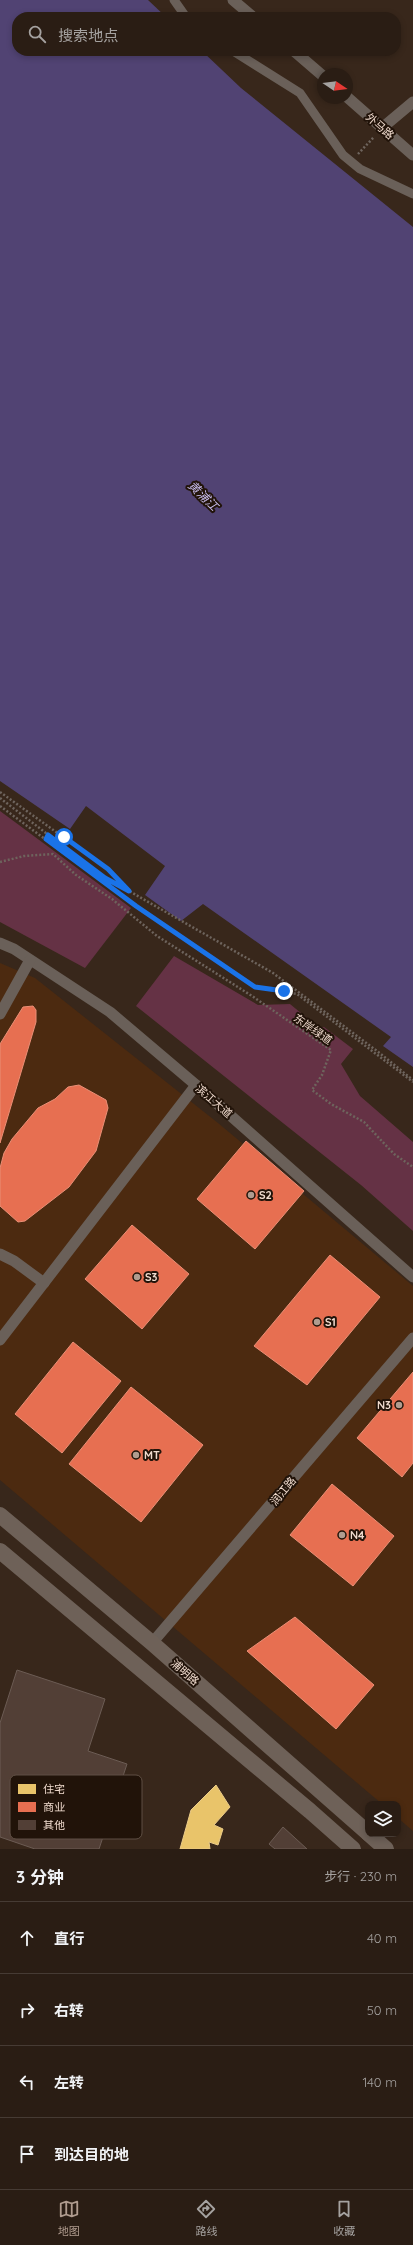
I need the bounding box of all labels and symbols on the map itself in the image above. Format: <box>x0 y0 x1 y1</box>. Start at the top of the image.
north arrow <box>317 68 353 104</box>
street label: 外马路 <box>363 110 397 142</box>
water label: 黄浦江 <box>185 478 223 515</box>
route start <box>55 828 73 846</box>
route end <box>275 982 293 1000</box>
street label: 东岸绿道 <box>291 1011 335 1047</box>
street label: 滨江大道 <box>193 1081 235 1121</box>
place label: S2 <box>259 1188 272 1202</box>
marker: S2 <box>246 1190 256 1200</box>
place label: S3 <box>145 1270 158 1284</box>
marker: S3 <box>132 1272 142 1282</box>
place label: S1 <box>325 1315 336 1329</box>
marker: S1 <box>312 1317 322 1327</box>
place label: N3 <box>377 1398 391 1412</box>
marker: N3 <box>394 1400 404 1410</box>
place label: MT <box>144 1448 160 1462</box>
marker: MT <box>131 1450 141 1460</box>
street label: 润江路 <box>267 1474 299 1508</box>
place label: N4 <box>350 1528 365 1542</box>
marker: N4 <box>337 1530 347 1540</box>
street label: 浦明路 <box>168 1656 202 1688</box>
legend <box>10 1775 142 1839</box>
text: 住宅 <box>43 1782 65 1796</box>
text: 商业 <box>43 1800 65 1814</box>
text: 其他 <box>43 1818 65 1832</box>

